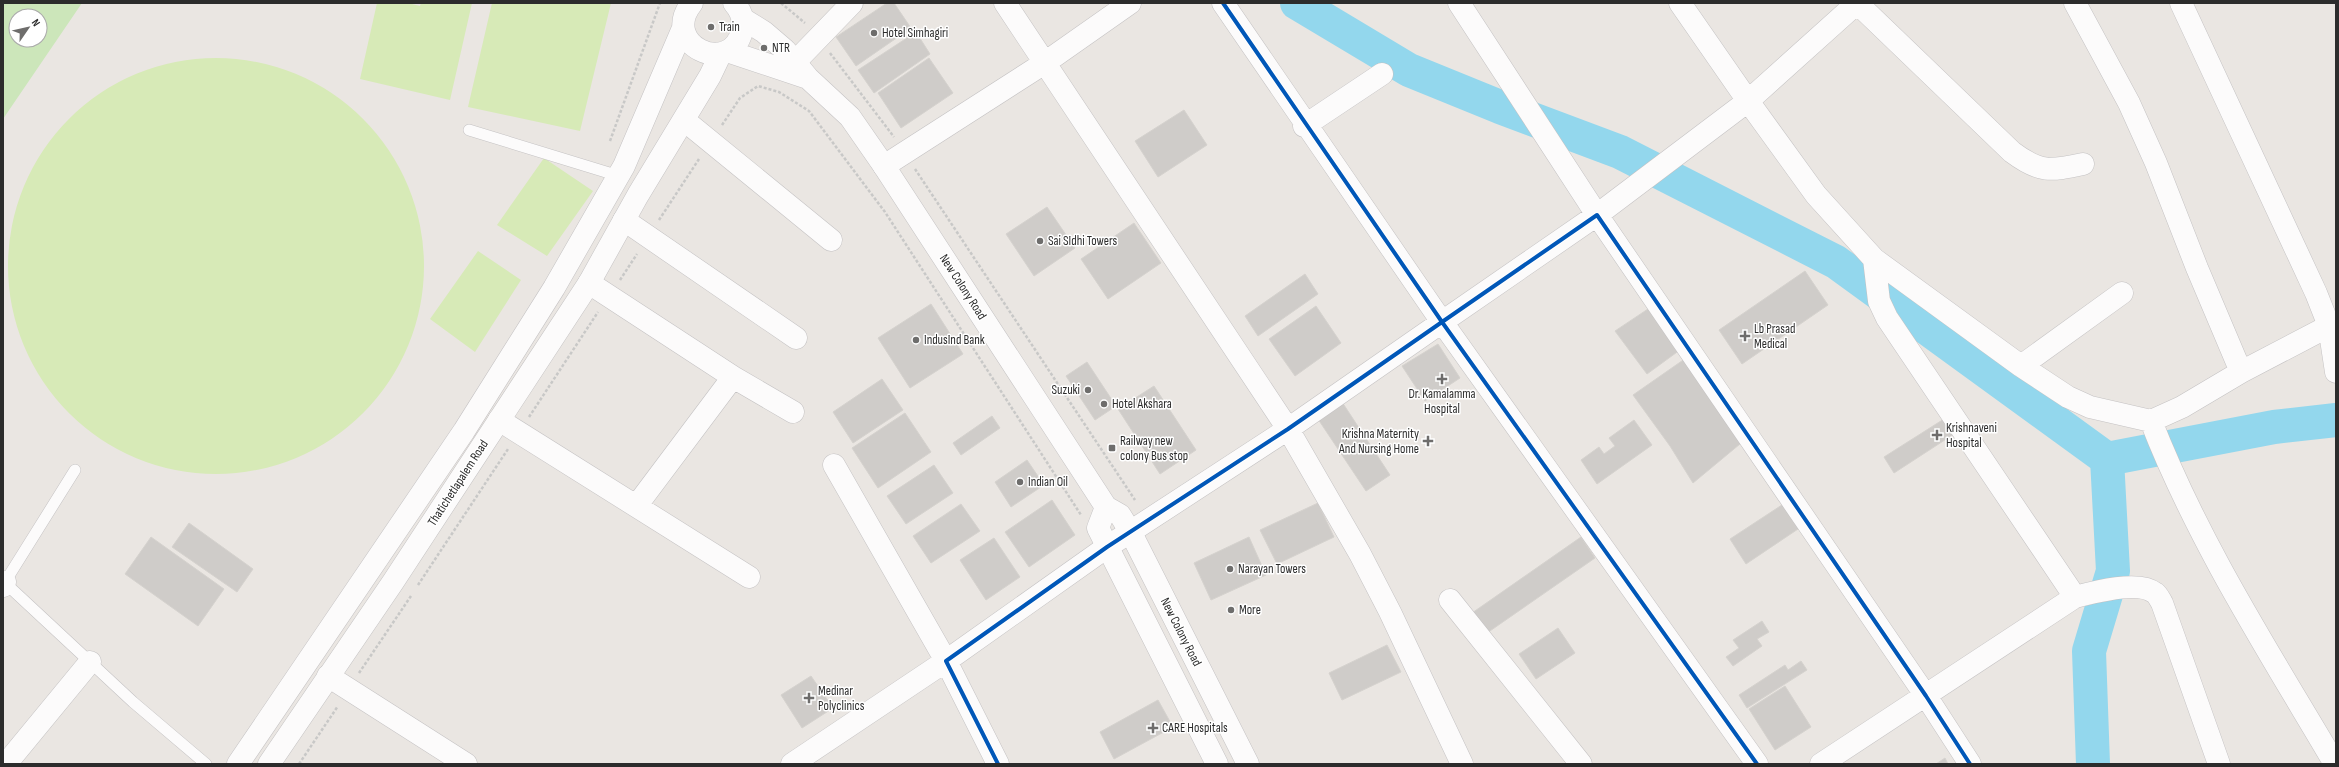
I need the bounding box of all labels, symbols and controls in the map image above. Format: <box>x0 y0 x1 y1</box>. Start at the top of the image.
north arrow <box>8 8 48 48</box>
text: N <box>29 17 43 29</box>
place label: Train <box>719 19 740 35</box>
marker: Train <box>706 22 716 32</box>
place label: Hotel Simhagiri <box>882 25 948 41</box>
marker: Hotel Simhagiri <box>869 28 879 38</box>
place label: NTR <box>772 40 790 56</box>
marker: NTR <box>759 43 769 53</box>
place label: Sai SIdhi Towers <box>1048 233 1117 249</box>
marker: Sai SIdhi Towers <box>1035 236 1045 246</box>
street label: New Colony Road <box>936 251 990 323</box>
place label: Lb Prasad Medical <box>1754 321 1795 352</box>
marker: Lb Prasad Medical <box>1739 330 1751 342</box>
place label: IndusInd Bank <box>924 332 985 348</box>
marker: IndusInd Bank <box>911 335 921 345</box>
marker: Dr. Kamalamma Hospital <box>1436 373 1448 385</box>
place label: Suzuki <box>1052 382 1080 398</box>
marker: Suzuki <box>1083 385 1093 395</box>
place label: Dr. Kamalamma Hospital <box>1408 386 1476 417</box>
place label: Hotel Akshara <box>1112 396 1172 412</box>
marker: Hotel Akshara <box>1099 399 1109 409</box>
place label: Krishnaveni Hospital <box>1946 420 1997 451</box>
place label: Krishna Maternity And Nursing Home <box>1338 426 1419 457</box>
marker: Krishnaveni Hospital <box>1931 429 1943 441</box>
place label: Railway new colony Bus stop <box>1120 433 1188 464</box>
marker: Krishna Maternity And Nursing Home <box>1422 435 1434 447</box>
street label: Thatichetlapalem Road <box>424 437 492 529</box>
marker: Railway new colony Bus stop <box>1107 443 1117 453</box>
place label: Indian Oil <box>1028 474 1068 490</box>
marker: Indian Oil <box>1015 477 1025 487</box>
place label: Narayan Towers <box>1238 561 1306 577</box>
marker: Narayan Towers <box>1225 564 1235 574</box>
street label: New Colony Road <box>1157 595 1205 669</box>
place label: More <box>1239 602 1261 618</box>
marker: More <box>1226 605 1236 615</box>
place label: Medinar Polyclinics <box>818 683 865 714</box>
marker: Medinar Polyclinics <box>803 692 815 704</box>
place label: CARE Hospitals <box>1162 720 1228 736</box>
marker: CARE Hospitals <box>1147 722 1159 734</box>

